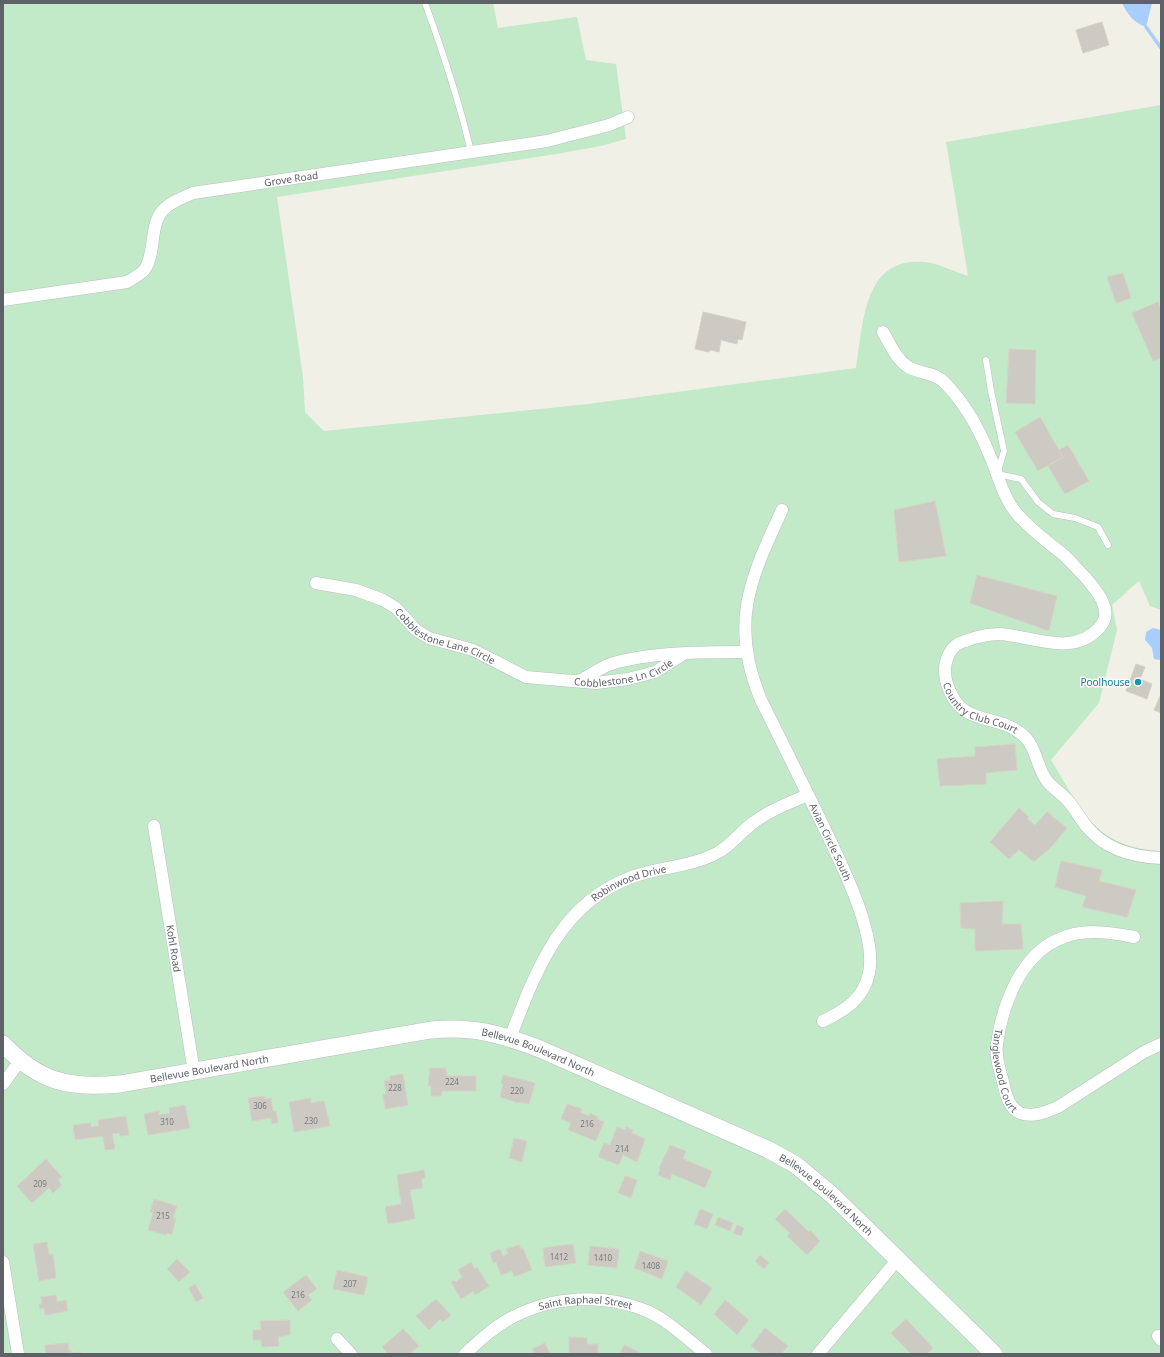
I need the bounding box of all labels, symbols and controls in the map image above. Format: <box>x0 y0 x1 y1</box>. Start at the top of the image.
street label: Grove Road <box>263 168 319 189</box>
street label: Cobblestone Lane Circle <box>392 605 498 667</box>
street label: Cobblestone Ln Circle <box>574 655 676 690</box>
place label: Poolhouse <box>1080 675 1130 689</box>
marker: Poolhouse <box>1133 677 1143 687</box>
street label: Country Club Court <box>940 680 1021 737</box>
street label: Avian Circle South <box>806 801 855 883</box>
street label: Robinwood Drive <box>588 861 668 904</box>
street label: Kohl Road <box>163 924 185 973</box>
street label: Bellevue Boulevard North <box>480 1025 597 1079</box>
street label: Tanglewood Court <box>989 1028 1021 1116</box>
street label: Bellevue Boulevard North <box>149 1051 270 1086</box>
house number: 224 <box>445 1076 459 1087</box>
house number: 228 <box>388 1082 402 1093</box>
house number: 220 <box>510 1085 524 1096</box>
house number: 306 <box>253 1100 267 1111</box>
house number: 230 <box>304 1115 318 1126</box>
house number: 310 <box>160 1116 174 1127</box>
house number: 216 <box>580 1118 594 1129</box>
house number: 214 <box>615 1143 629 1154</box>
street label: Bellevue Boulevard North <box>777 1150 876 1239</box>
house number: 209 <box>33 1178 47 1189</box>
house number: 215 <box>156 1210 170 1221</box>
house number: 1412 <box>550 1251 569 1262</box>
house number: 1410 <box>594 1252 613 1263</box>
house number: 1408 <box>642 1260 661 1271</box>
house number: 207 <box>343 1278 357 1289</box>
house number: 216 <box>291 1289 305 1300</box>
street label: Saint Raphael Street <box>537 1292 634 1313</box>

